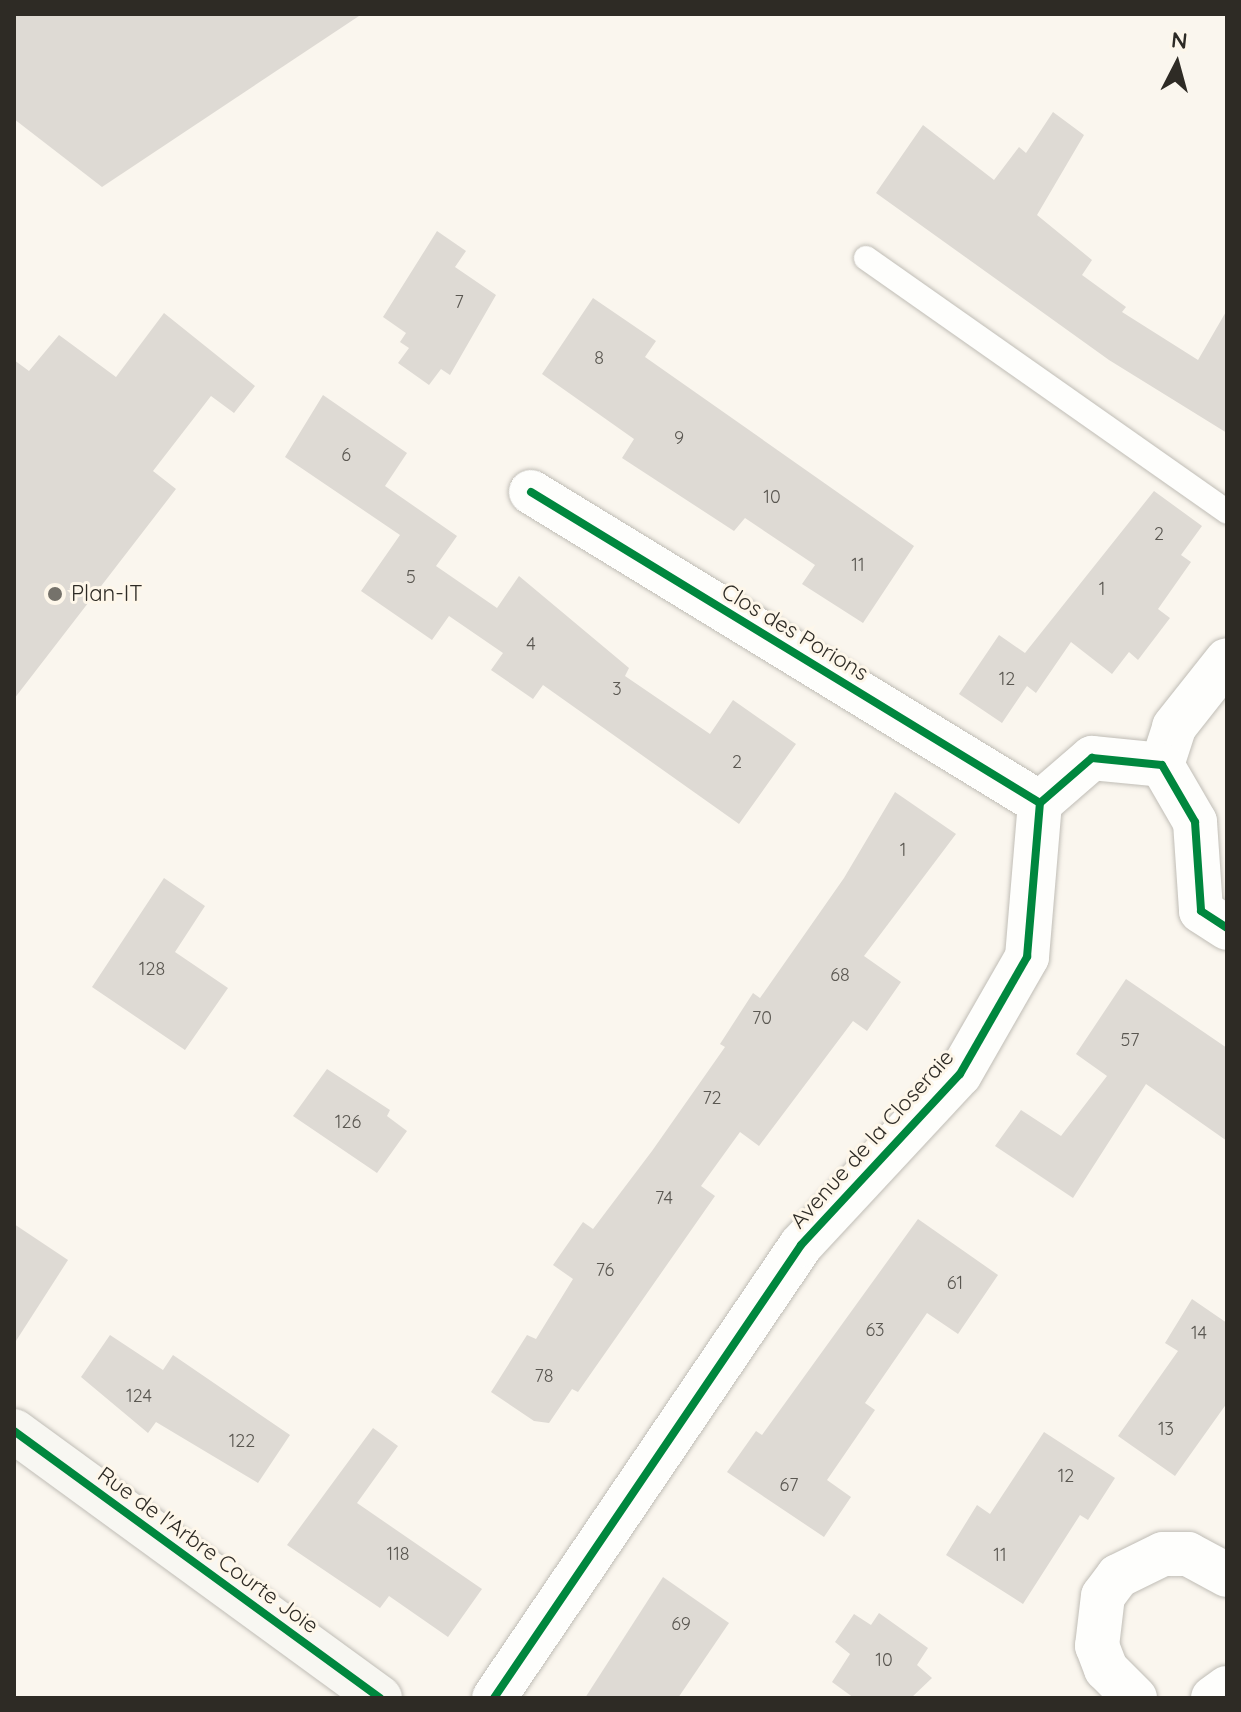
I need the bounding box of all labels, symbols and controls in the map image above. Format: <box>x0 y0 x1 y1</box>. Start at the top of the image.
north arrow <box>1137 24 1217 104</box>
text: N <box>1170 25 1189 55</box>
house number: 7 <box>454 291 464 313</box>
house number: 8 <box>594 347 604 369</box>
house number: 9 <box>674 427 684 449</box>
house number: 6 <box>341 444 351 466</box>
house number: 10 <box>763 486 781 508</box>
house number: 2 <box>1154 523 1164 545</box>
house number: 11 <box>851 554 865 576</box>
house number: 5 <box>406 566 416 588</box>
street label: Clos des Porions <box>717 578 873 686</box>
house number: 1 <box>1099 578 1105 600</box>
place label: Plan-IT <box>71 581 143 607</box>
marker: Plan-IT <box>46 585 64 603</box>
house number: 4 <box>526 633 536 655</box>
house number: 12 <box>999 668 1015 690</box>
house number: 3 <box>612 678 622 700</box>
house number: 2 <box>732 751 742 773</box>
house number: 1 <box>900 839 906 861</box>
house number: 128 <box>139 958 165 980</box>
house number: 68 <box>830 964 850 986</box>
house number: 70 <box>752 1007 772 1029</box>
house number: 57 <box>1120 1029 1140 1051</box>
street label: Avenue de la Closeraie <box>785 1044 959 1234</box>
house number: 72 <box>702 1087 722 1109</box>
house number: 126 <box>335 1111 361 1133</box>
house number: 74 <box>655 1187 673 1209</box>
house number: 76 <box>596 1259 614 1281</box>
house number: 61 <box>947 1272 963 1294</box>
house number: 63 <box>865 1319 885 1341</box>
house number: 14 <box>1191 1322 1207 1344</box>
house number: 78 <box>535 1365 553 1387</box>
house number: 124 <box>126 1385 152 1407</box>
house number: 13 <box>1158 1418 1174 1440</box>
house number: 122 <box>229 1430 255 1452</box>
street label: Rue de l'Arbre Courte Joie <box>92 1461 324 1639</box>
house number: 12 <box>1058 1465 1074 1487</box>
house number: 67 <box>780 1474 798 1496</box>
house number: 118 <box>386 1543 410 1565</box>
house number: 11 <box>993 1544 1007 1566</box>
house number: 69 <box>671 1613 691 1635</box>
house number: 10 <box>875 1649 893 1671</box>

